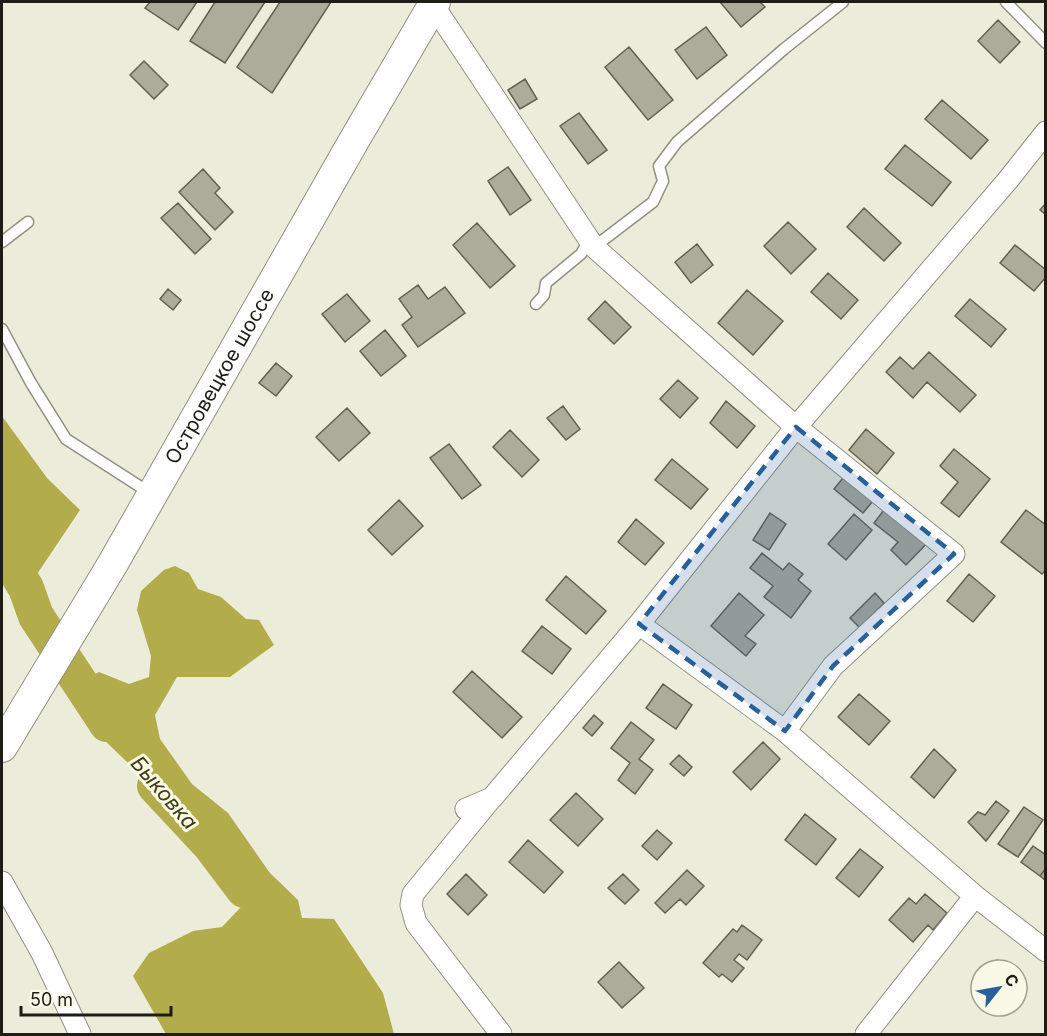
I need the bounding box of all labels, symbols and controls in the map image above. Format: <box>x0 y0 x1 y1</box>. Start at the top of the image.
street label: Островецкое шоссе <box>160 284 279 468</box>
water label: Быковка <box>126 751 203 834</box>
north arrow <box>969 958 1029 1018</box>
text: С <box>1000 970 1024 991</box>
scale bar <box>21 979 171 1017</box>
text: 50 m <box>30 989 73 1010</box>

